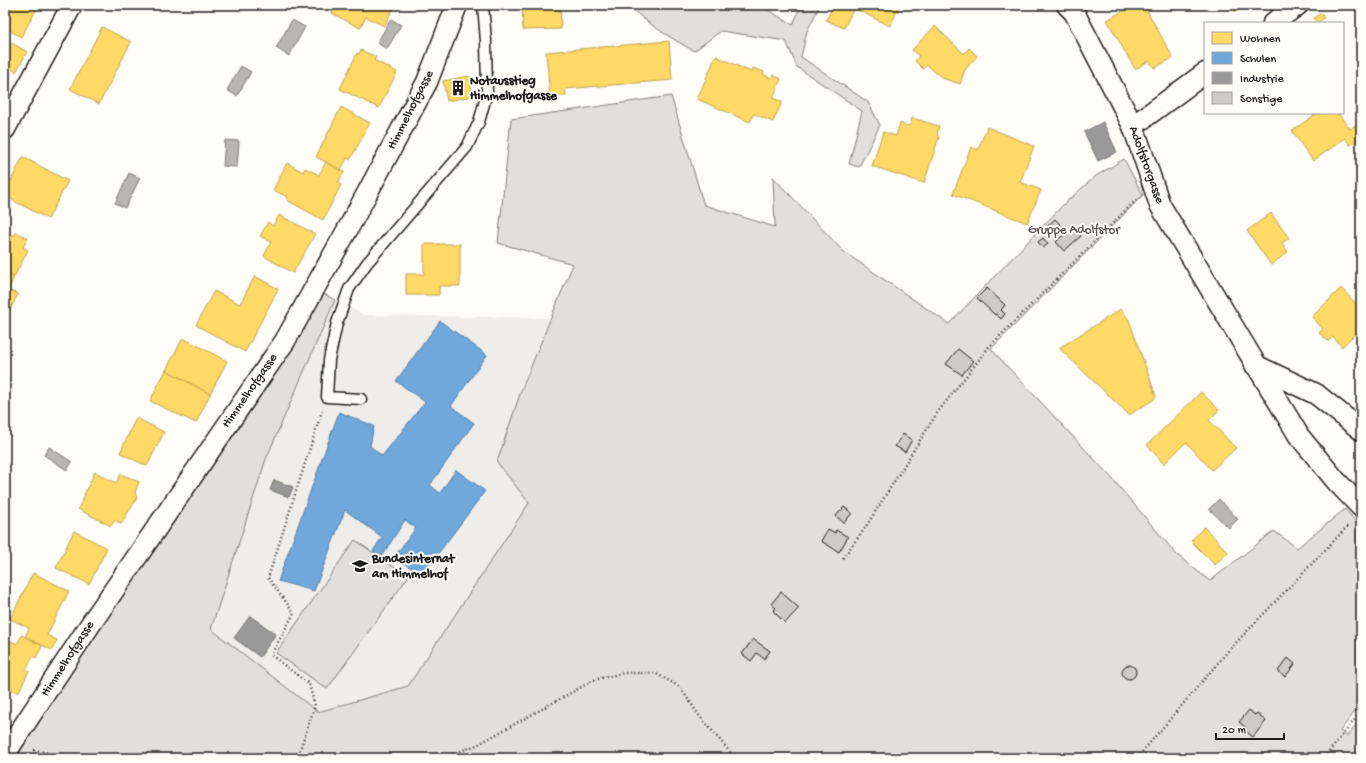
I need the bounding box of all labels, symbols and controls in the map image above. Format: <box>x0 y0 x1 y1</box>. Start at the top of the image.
legend <box>1204 22 1344 114</box>
text: Wohnen <box>1240 33 1281 47</box>
text: Schulen <box>1240 53 1277 67</box>
street label: Himmelhofgasse <box>385 68 438 152</box>
text: Industrie <box>1240 73 1284 87</box>
place label: Notausstieg Himmelhofgasse <box>470 74 558 104</box>
building icon: Notausstieg Himmelhofgasse <box>449 79 467 97</box>
text: Sonstige <box>1240 93 1283 107</box>
street label: Adolfstorgasse <box>1125 124 1167 206</box>
park label: Gruppe Adolfstor <box>1028 223 1121 238</box>
street label: Himmelhofgasse <box>219 351 281 431</box>
place label: Bundesinternat am Himmelhof <box>371 552 456 582</box>
school or university icon: Bundesinternat am Himmelhof <box>351 557 369 575</box>
street label: Himmelhofgasse <box>38 618 98 700</box>
scale bar <box>1216 715 1284 741</box>
text: 20 m <box>1222 724 1247 738</box>

